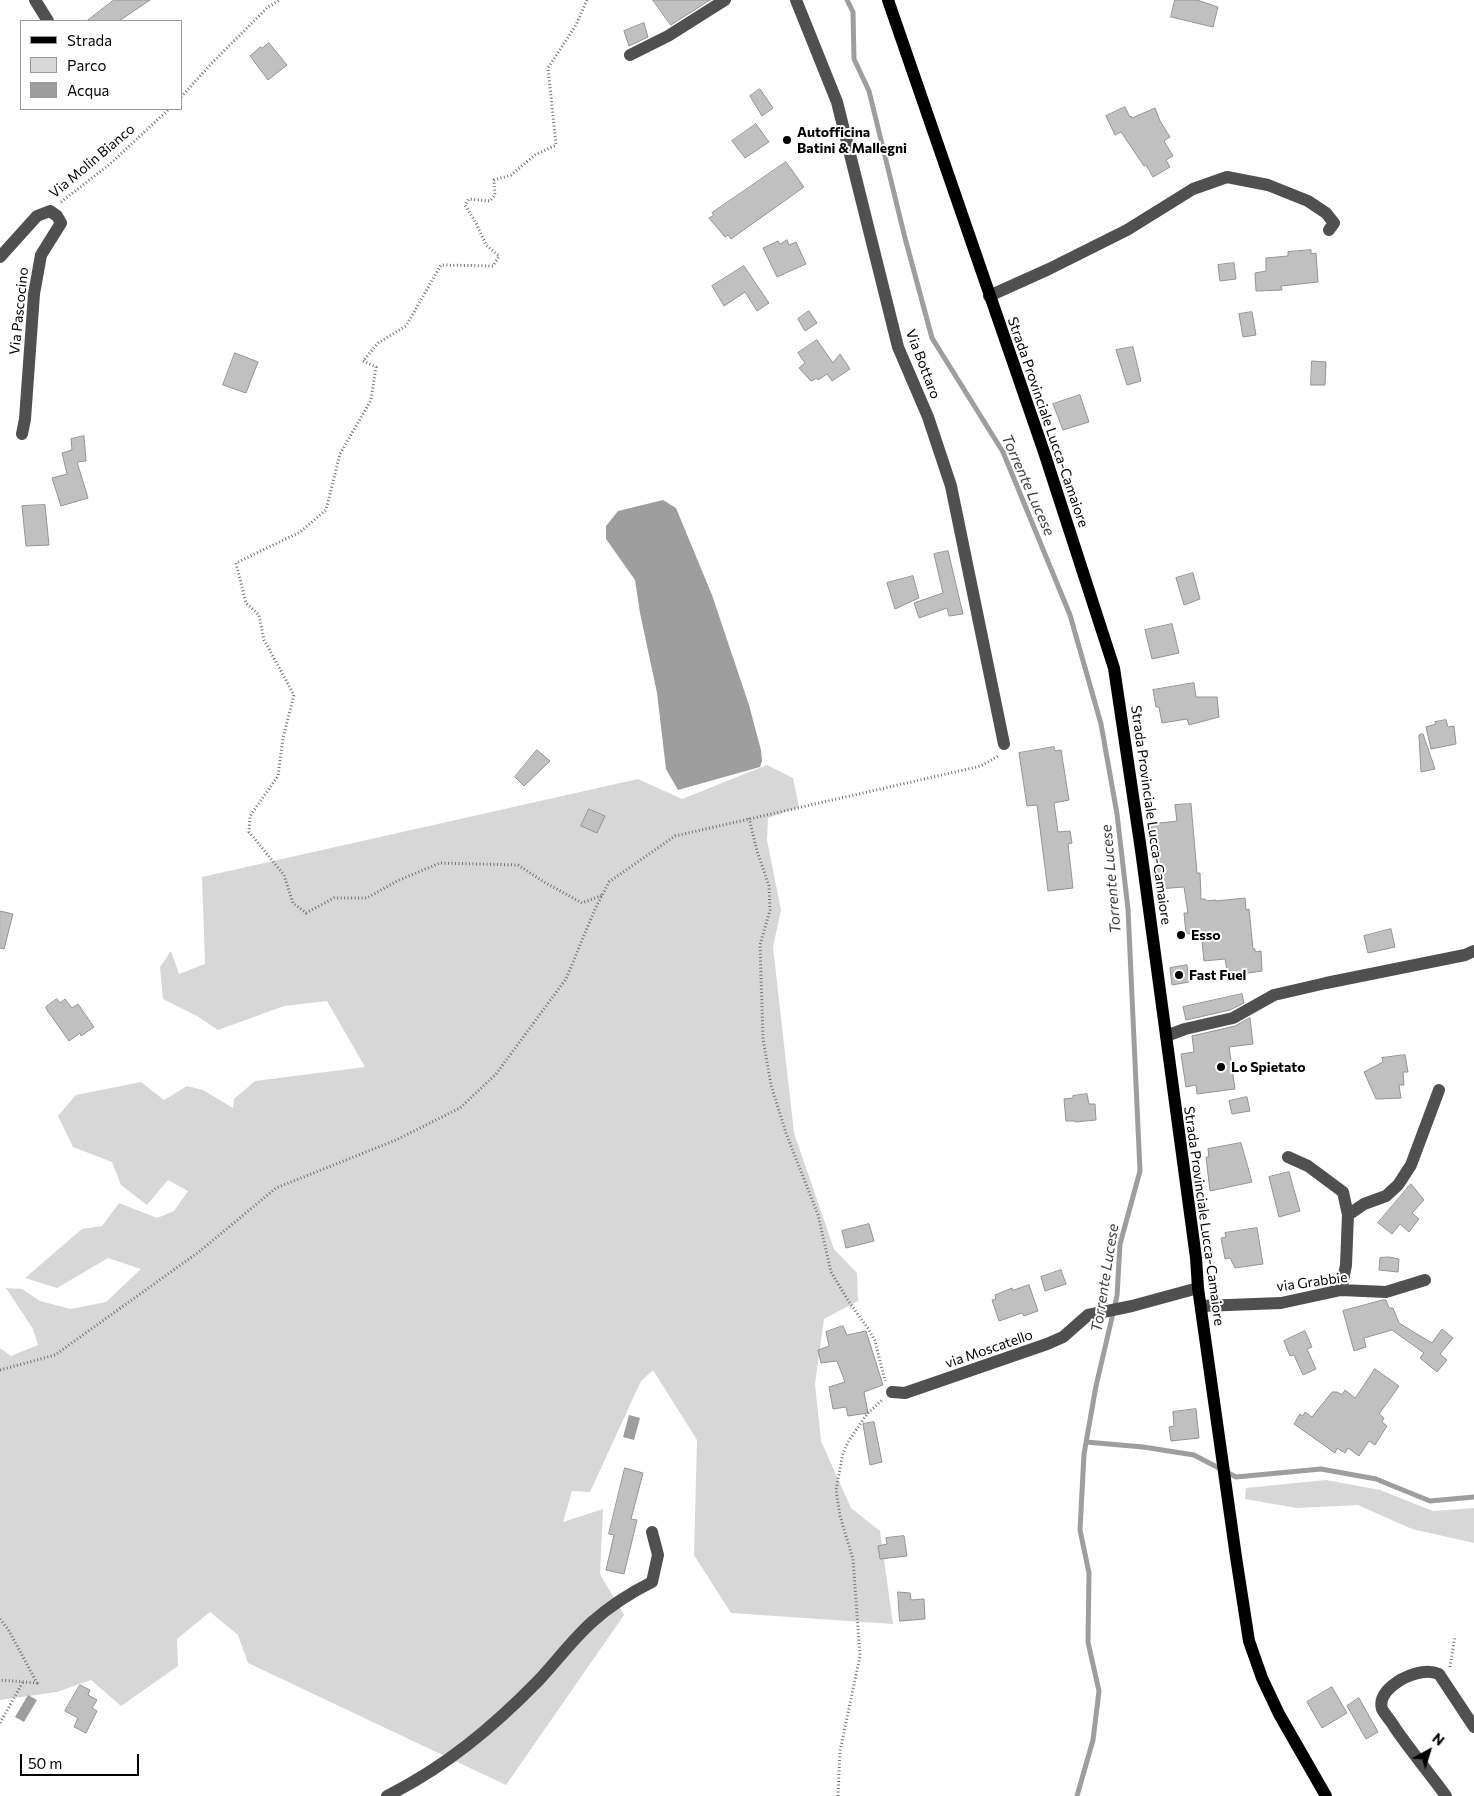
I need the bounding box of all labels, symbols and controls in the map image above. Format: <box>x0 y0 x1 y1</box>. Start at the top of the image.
legend <box>20 20 182 110</box>
text: Strada <box>67 31 112 49</box>
text: Parco <box>67 56 106 74</box>
text: Acqua <box>67 81 109 99</box>
street label: Via Molin Bianco <box>46 120 138 202</box>
place label: Autofficina Batini & Mallegni <box>797 124 907 156</box>
marker: Autofficina Batini & Mallegni <box>781 134 793 146</box>
street label: Via Pascocino <box>6 266 32 356</box>
street label: Strada Provinciale Lucca-Camaiore <box>1004 315 1092 529</box>
street label: Via Bottaro <box>902 327 944 401</box>
water label: Torrente Lucese <box>998 431 1058 539</box>
street label: Strada Provinciale Lucca-Camaiore <box>1127 704 1175 926</box>
water label: Torrente Lucese <box>1097 824 1125 934</box>
place label: Esso <box>1191 927 1221 943</box>
marker: Esso <box>1175 929 1187 941</box>
place label: Fast Fuel <box>1189 967 1246 983</box>
marker: Fast Fuel <box>1173 969 1185 981</box>
place label: Lo Spietato <box>1231 1059 1306 1075</box>
marker: Lo Spietato <box>1215 1061 1227 1073</box>
street label: Strada Provinciale Lucca-Camaiore <box>1180 1105 1228 1327</box>
water label: Torrente Lucese <box>1088 1223 1122 1333</box>
street label: via Grabbie <box>1275 1269 1349 1295</box>
street label: via Moscatello <box>943 1326 1035 1372</box>
north arrow <box>1404 1726 1454 1776</box>
text: N <box>1429 1729 1448 1749</box>
scale bar <box>22 1744 141 1776</box>
text: 50 m <box>28 1754 62 1772</box>

